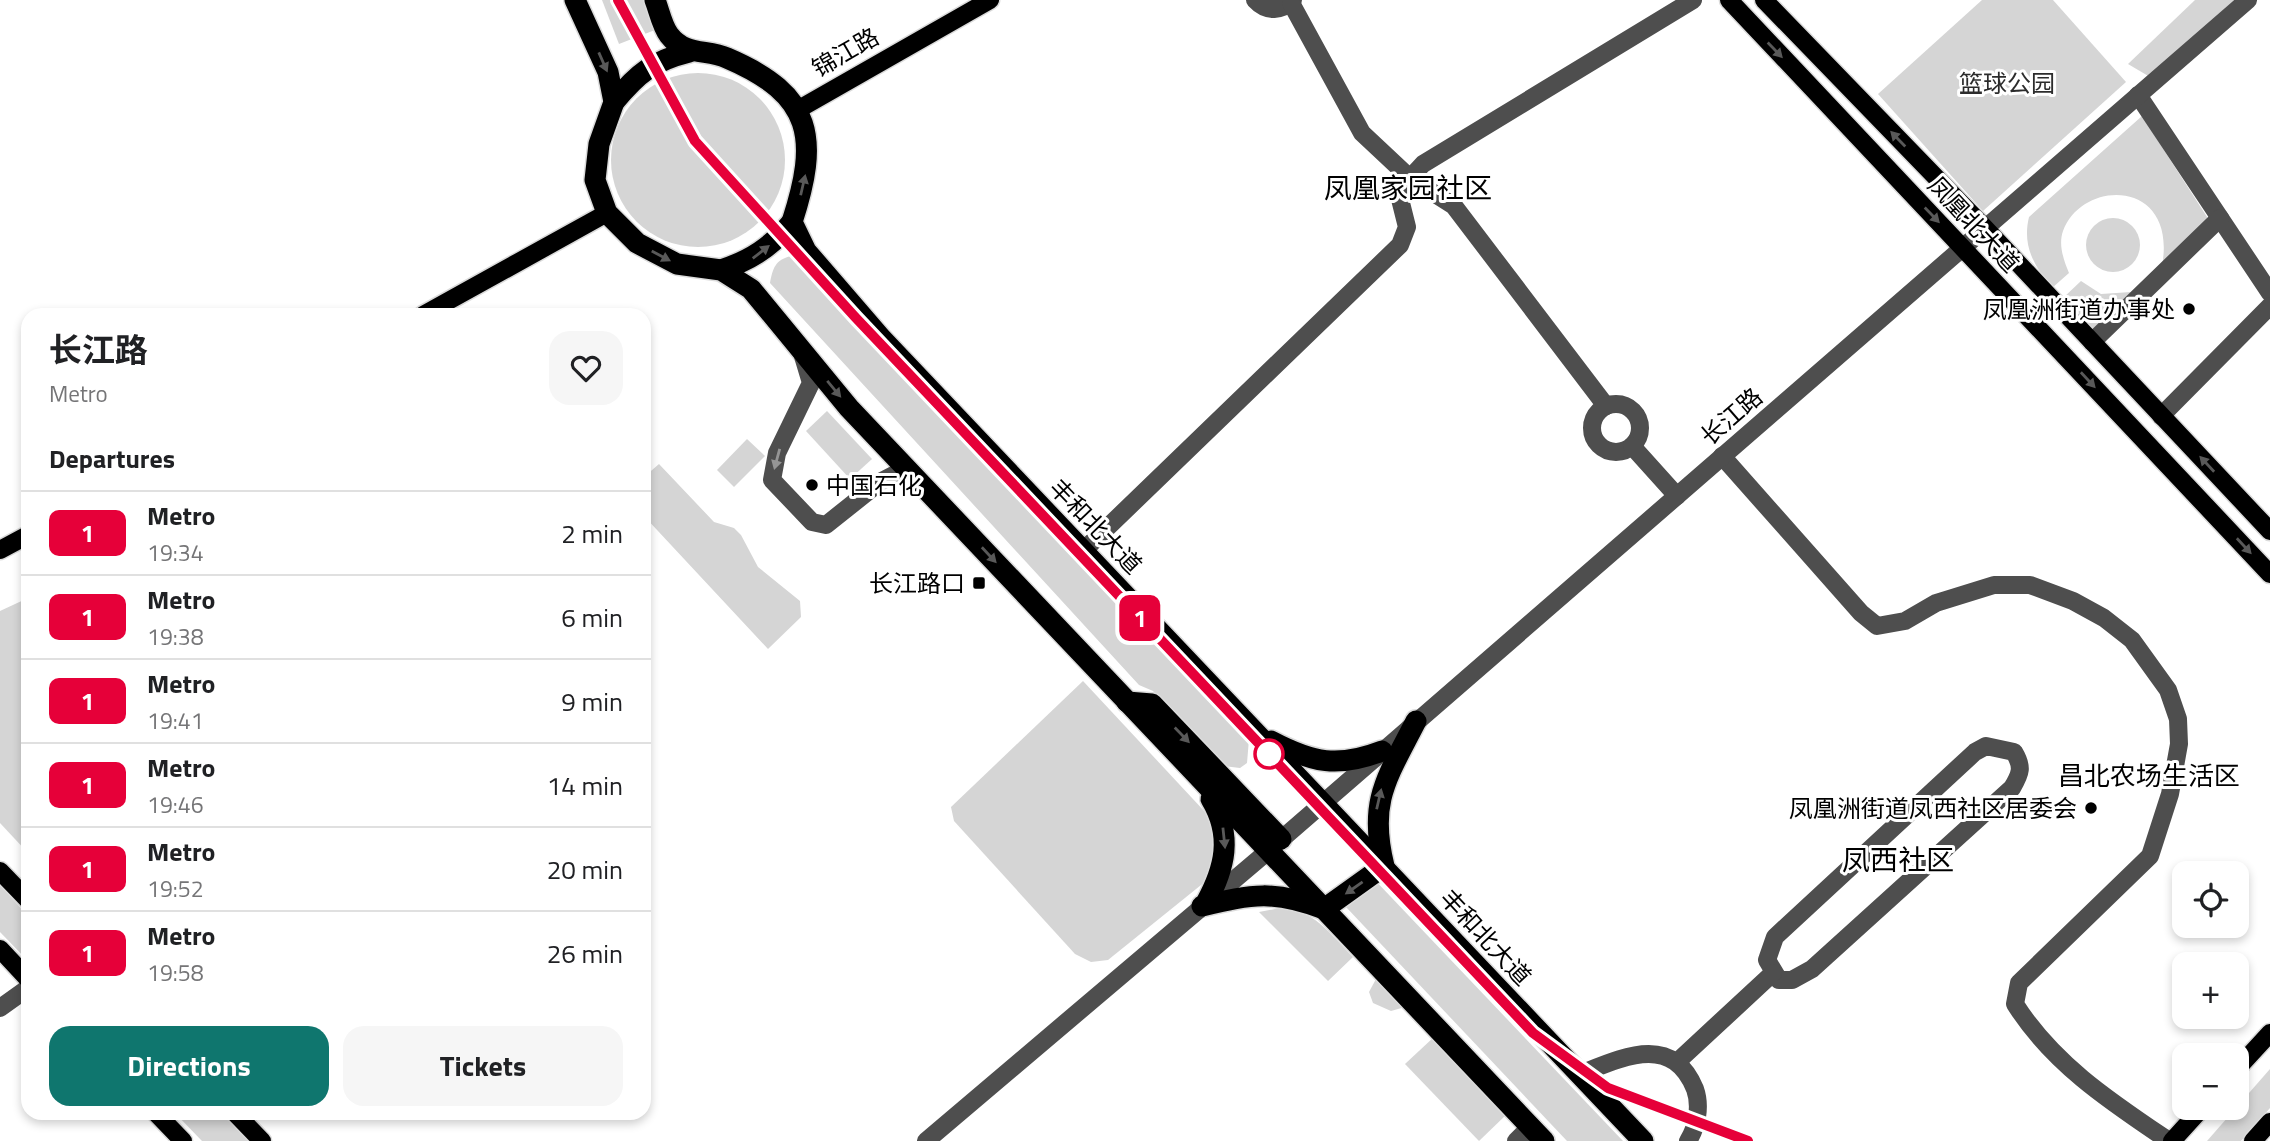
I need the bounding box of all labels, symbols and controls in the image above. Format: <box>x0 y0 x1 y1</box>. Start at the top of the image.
street label: 锦江路 <box>805 18 885 86</box>
one-way arrow <box>1767 41 1784 58</box>
one-way arrow <box>597 52 609 72</box>
park label: 篮球公园 <box>1959 65 2055 101</box>
one-way arrow <box>1890 130 1907 147</box>
district label: 凤凰家园社区 <box>1324 166 1492 209</box>
street label: 凤凰北大道 <box>1920 168 2028 280</box>
one-way arrow <box>797 174 808 196</box>
one-way arrow <box>1924 206 1941 223</box>
one-way arrow <box>751 245 769 260</box>
one-way arrow <box>652 250 671 262</box>
place label: 凤凰洲街道办事处 <box>1983 291 2175 327</box>
marker: 凤凰洲街道办事处 <box>2181 301 2197 317</box>
text: 长江路 <box>49 325 148 375</box>
button: heart <box>549 331 623 405</box>
one-way arrow <box>2080 371 2096 388</box>
text: Metro <box>49 376 108 411</box>
street label: 长江路 <box>1692 379 1770 453</box>
one-way arrow <box>826 381 841 398</box>
text: Departures <box>49 439 175 478</box>
one-way arrow <box>771 448 782 470</box>
one-way arrow <box>2199 456 2215 473</box>
place label: 中国石化 <box>826 467 922 503</box>
street label: 丰和北大道 <box>1041 470 1151 582</box>
marker: 中国石化 <box>804 477 820 493</box>
text: Metro <box>147 496 215 535</box>
text: 2 min <box>561 514 623 553</box>
text: 1 <box>81 515 94 551</box>
text: 19:34 <box>147 535 204 570</box>
one-way arrow <box>2236 537 2252 555</box>
one-way arrow <box>981 547 998 564</box>
place label: 长江路口 <box>869 565 965 601</box>
marker: 长江路口 <box>971 575 987 591</box>
text: Metro <box>147 580 215 619</box>
line badge: 1 <box>1117 595 1163 641</box>
text: 6 min <box>561 598 623 637</box>
text: 1 <box>81 599 94 635</box>
text: 1 <box>1133 600 1147 636</box>
text: 19:38 <box>147 619 204 654</box>
text: Metro <box>147 664 215 703</box>
text: 9 min <box>561 682 623 721</box>
text: 1 <box>81 683 94 719</box>
text: 19:41 <box>147 703 204 738</box>
one-way arrow <box>1174 726 1190 743</box>
unlabelled marker <box>1254 739 1284 769</box>
text: Metro <box>147 748 215 787</box>
district label: 昌北农场生活区 <box>2058 756 2240 795</box>
text: 14 min <box>547 766 623 805</box>
text: 1 <box>81 767 94 803</box>
text: 19:46 <box>147 787 204 822</box>
one-way arrow <box>1374 788 1385 810</box>
place label: 凤凰洲街道凤西社区居委会 <box>1789 790 2077 826</box>
marker: 凤凰洲街道凤西社区居委会 <box>2083 800 2099 816</box>
one-way arrow <box>1219 827 1230 849</box>
text: Metro <box>147 832 215 871</box>
district label: 凤西社区 <box>1842 838 1954 881</box>
text: 20 min <box>547 850 623 889</box>
text: 1 <box>81 851 94 887</box>
map controls <box>2172 861 2249 1120</box>
button: locate <box>2172 861 2249 938</box>
text: 19:52 <box>147 871 204 906</box>
one-way arrow <box>1345 881 1363 895</box>
street label: 丰和北大道 <box>1432 881 1540 993</box>
text: Metro <box>147 916 215 955</box>
text: 26 min <box>547 934 623 973</box>
text: 1 <box>81 935 94 971</box>
button: + <box>2172 952 2249 1029</box>
text: 19:58 <box>147 955 204 990</box>
button: Directions <box>49 1026 329 1106</box>
button: Tickets <box>343 1026 623 1106</box>
button: − <box>2172 1043 2249 1120</box>

